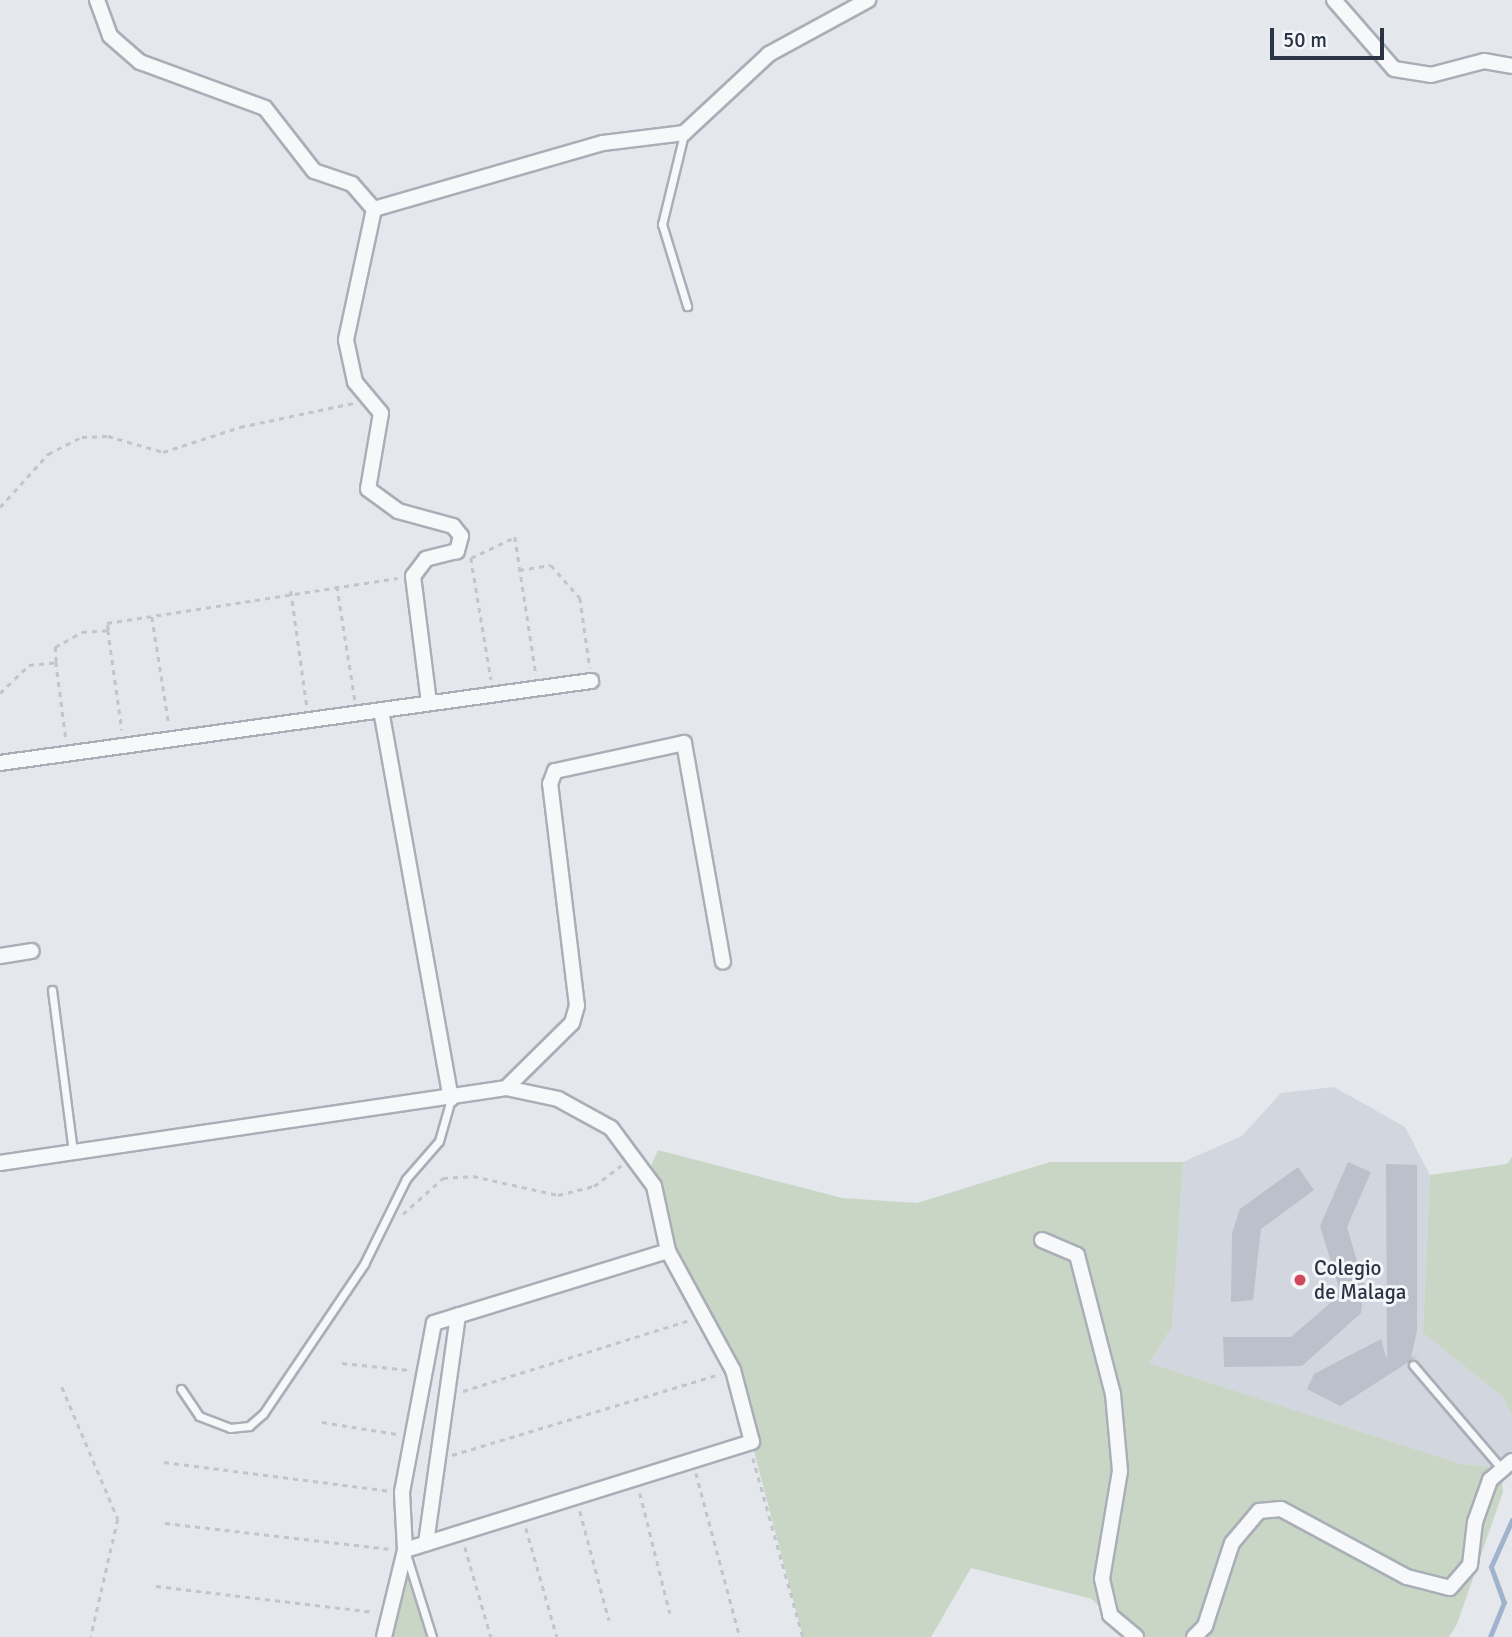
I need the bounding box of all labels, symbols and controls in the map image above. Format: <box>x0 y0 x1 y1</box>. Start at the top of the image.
scale bar <box>1274 14 1388 58</box>
text: 50 m <box>1283 27 1327 53</box>
place label: Colegio de Malaga <box>1314 1255 1406 1305</box>
marker: Colegio de Malaga <box>1292 1272 1308 1288</box>

